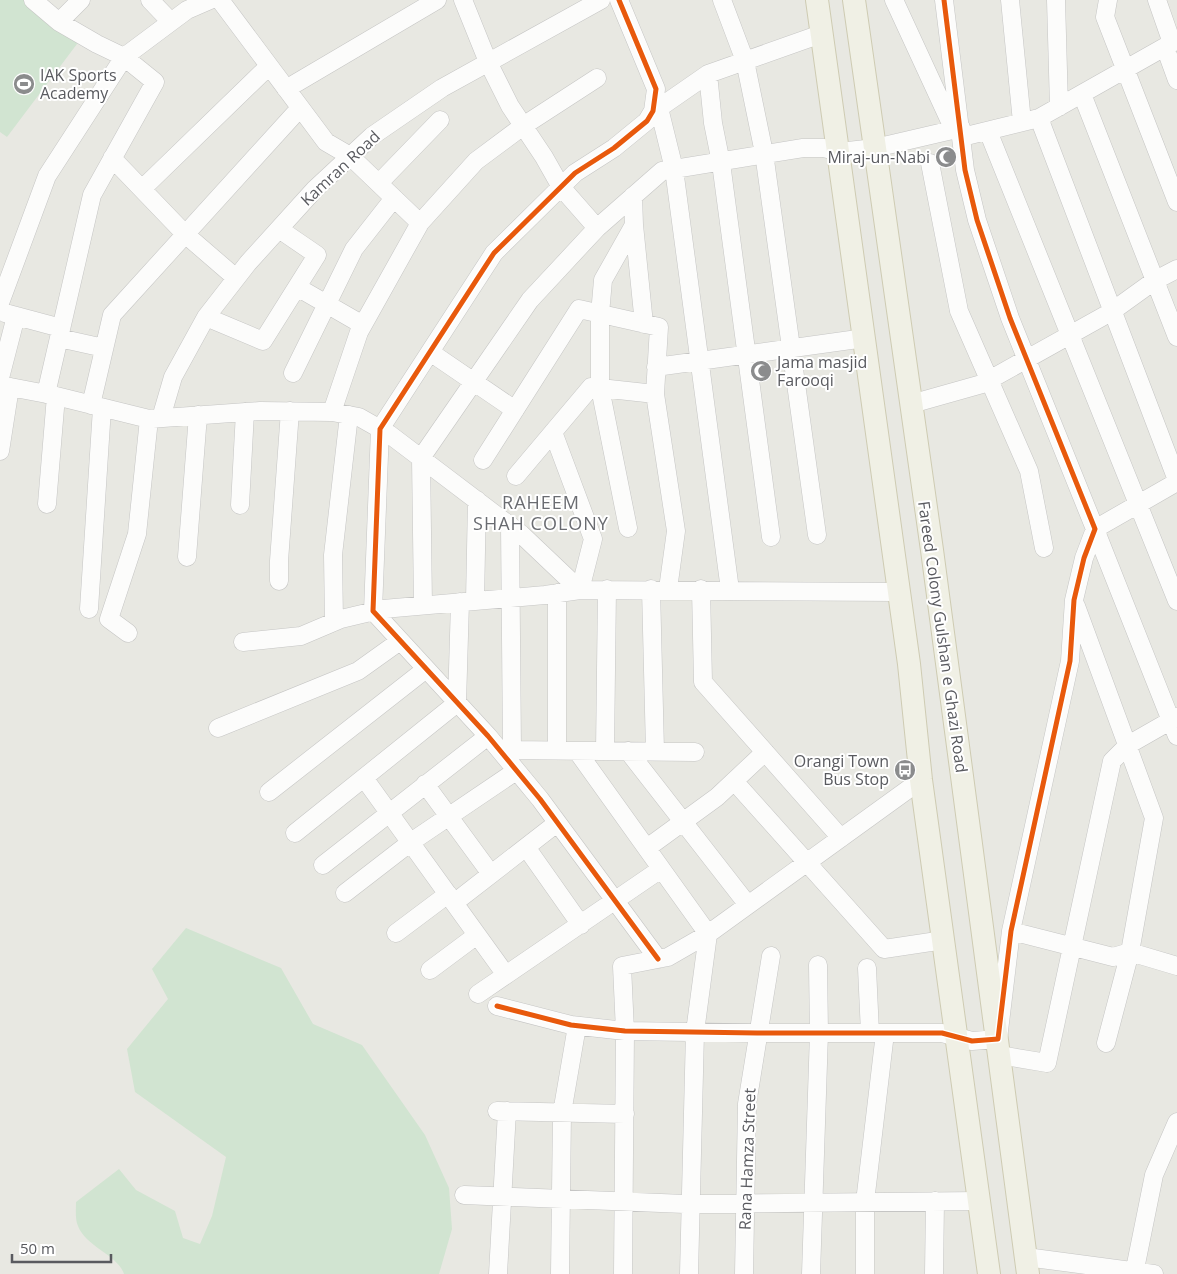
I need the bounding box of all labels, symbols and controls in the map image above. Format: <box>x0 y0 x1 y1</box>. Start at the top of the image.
place label: IAK Sports Academy <box>40 64 117 104</box>
sports icon: IAK Sports Academy <box>12 72 36 96</box>
street label: Kamran Road <box>296 125 384 211</box>
mosque icon: Miraj-un-Nabi <box>934 145 958 169</box>
place label: Miraj-un-Nabi <box>827 146 930 168</box>
place label: Jama masjid Farooqi <box>775 351 867 391</box>
mosque icon: Jama masjid Farooqi <box>749 359 773 383</box>
district label: RAHEEM SHAH COLONY <box>473 490 609 535</box>
street label: Fareed Colony Gulshan e Ghazi Road <box>913 500 973 774</box>
place label: Orangi Town Bus Stop <box>794 750 889 790</box>
bus stop icon: Orangi Town Bus Stop <box>893 758 917 782</box>
street label: Rana Hamza Street <box>734 1087 760 1231</box>
scale bar <box>12 1232 111 1264</box>
text: 50 m <box>20 1238 55 1258</box>

